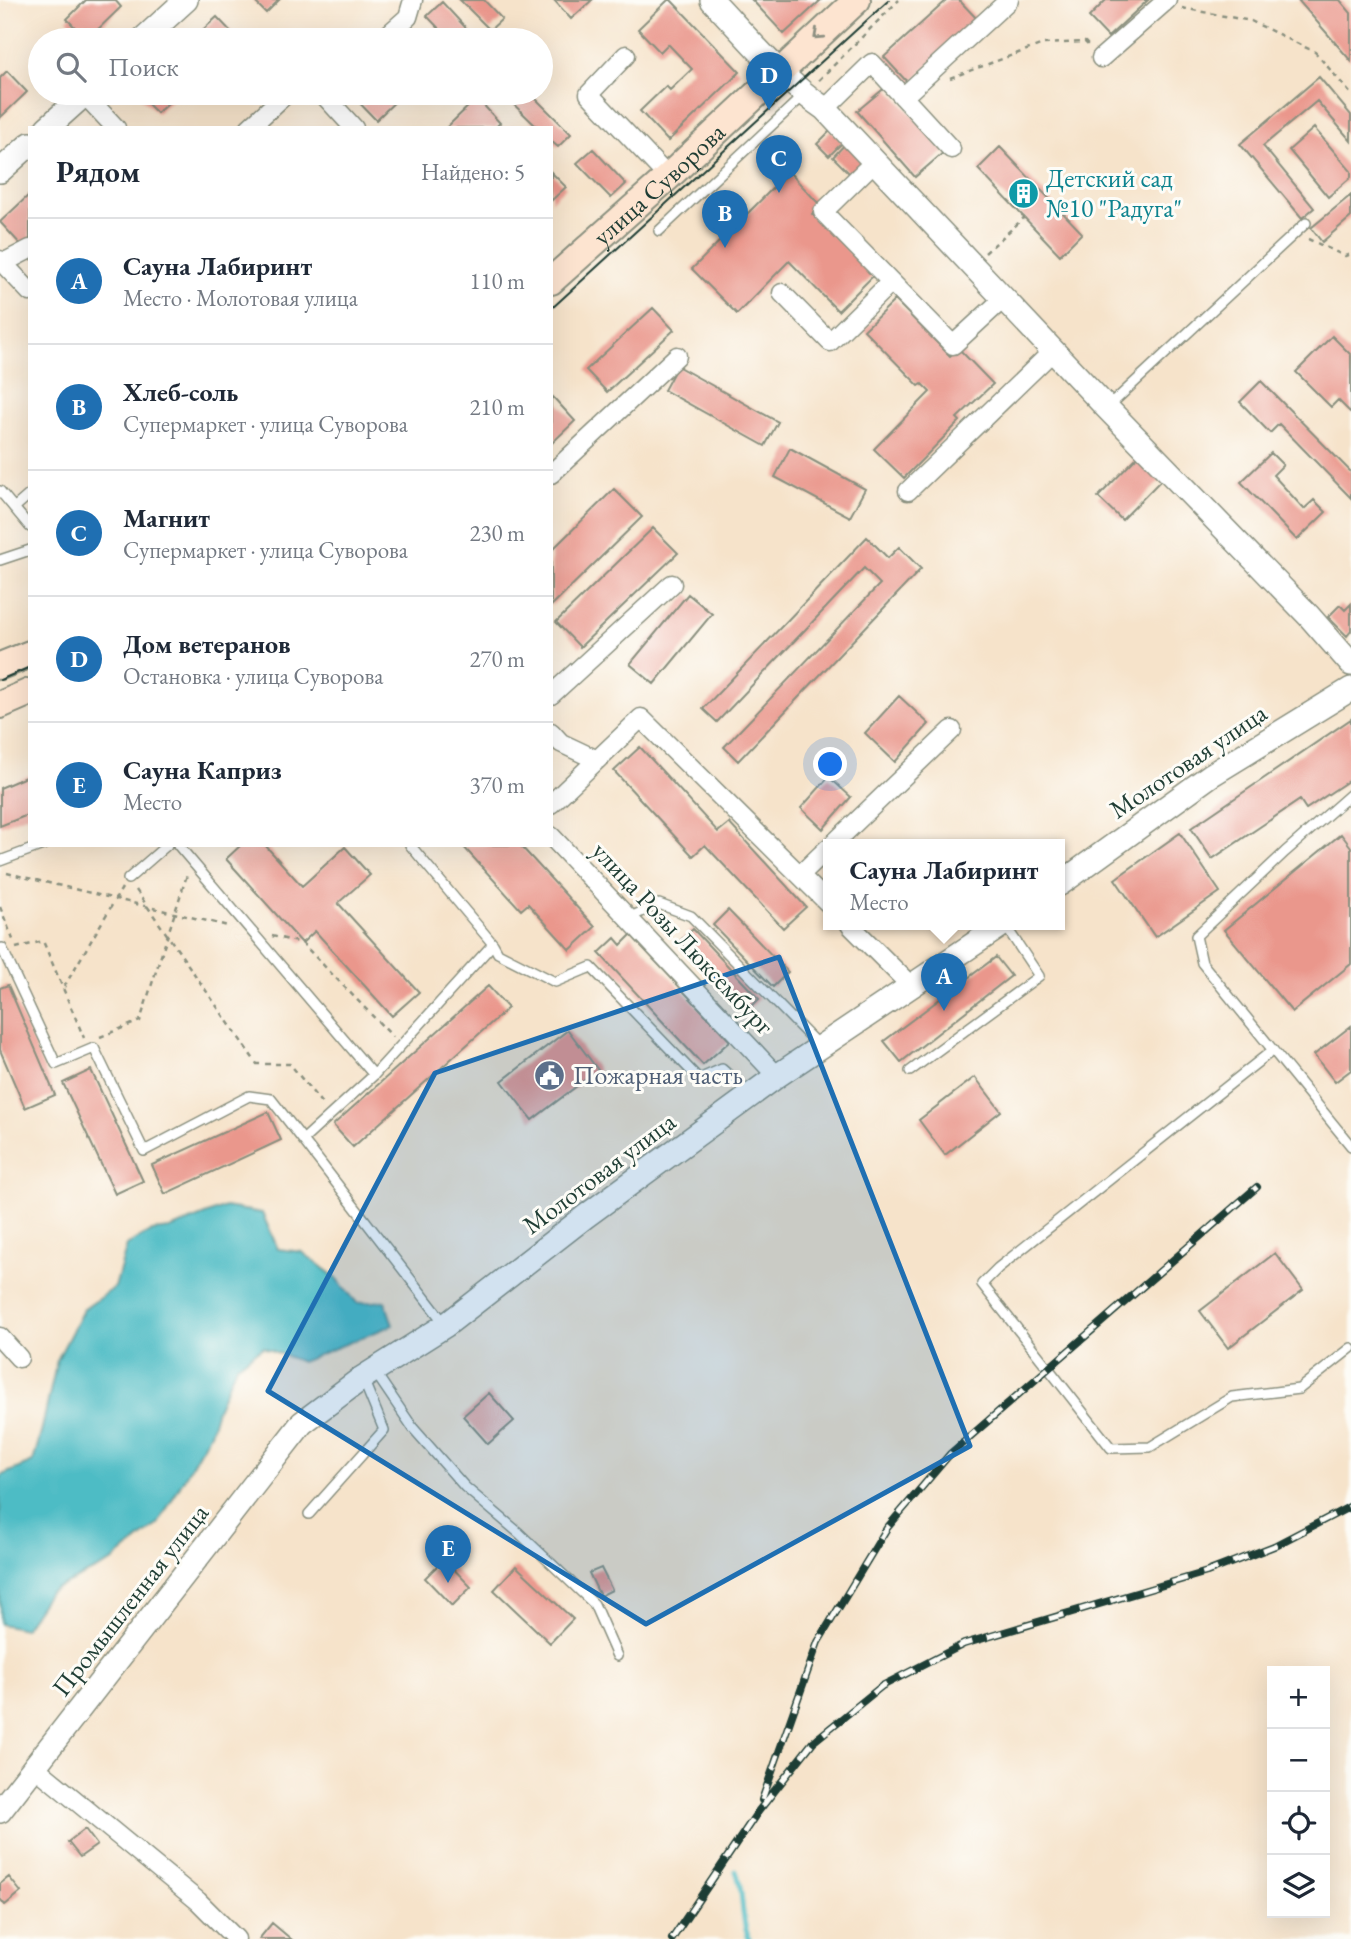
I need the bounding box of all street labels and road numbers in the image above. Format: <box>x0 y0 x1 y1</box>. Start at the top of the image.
street label: улица Суворова <box>585 115 733 253</box>
street label: Молотовая улица <box>1103 695 1274 826</box>
street label: улица Розы Люксембург <box>585 834 781 1042</box>
street label: Молотовая улица <box>516 1104 683 1242</box>
street label: Промышленная улица <box>44 1496 216 1703</box>

